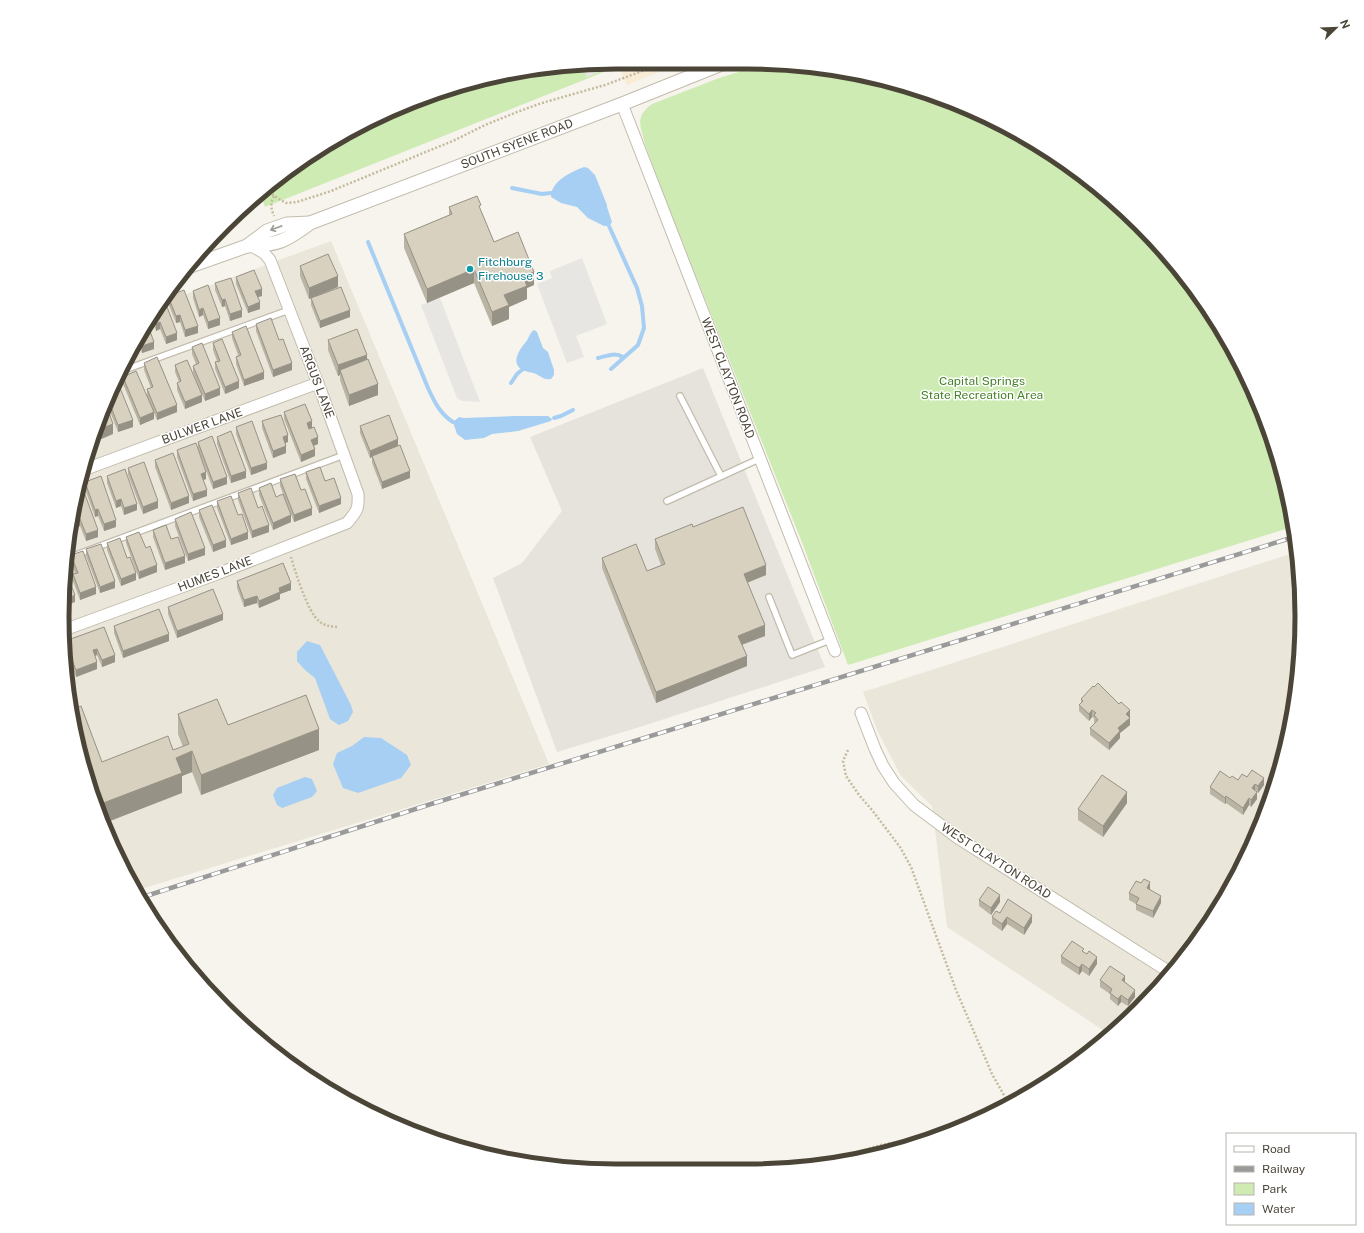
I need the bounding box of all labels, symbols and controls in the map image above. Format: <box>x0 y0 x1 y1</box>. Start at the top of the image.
north arrow <box>1316 8 1356 48</box>
text: N <box>1338 18 1352 30</box>
street label: SOUTH SYENE ROAD <box>459 116 575 172</box>
one-way arrow <box>270 224 282 232</box>
place label: Fitchburg Firehouse 3 <box>478 255 544 283</box>
marker: Fitchburg Firehouse 3 <box>465 264 475 274</box>
street label: WEST CLAYTON ROAD <box>698 315 758 441</box>
street label: ARGUS LANE <box>297 344 337 420</box>
park label: Capital Springs State Recreation Area <box>921 374 1043 402</box>
street label: BULWER LANE <box>160 405 244 447</box>
street label: HUMES LANE <box>176 553 254 595</box>
street label: WEST CLAYTON ROAD <box>938 820 1054 902</box>
legend <box>1226 1133 1356 1225</box>
text: Road <box>1262 1142 1290 1156</box>
text: Railway <box>1262 1162 1306 1176</box>
text: Park <box>1262 1182 1288 1196</box>
text: Water <box>1262 1202 1296 1216</box>

